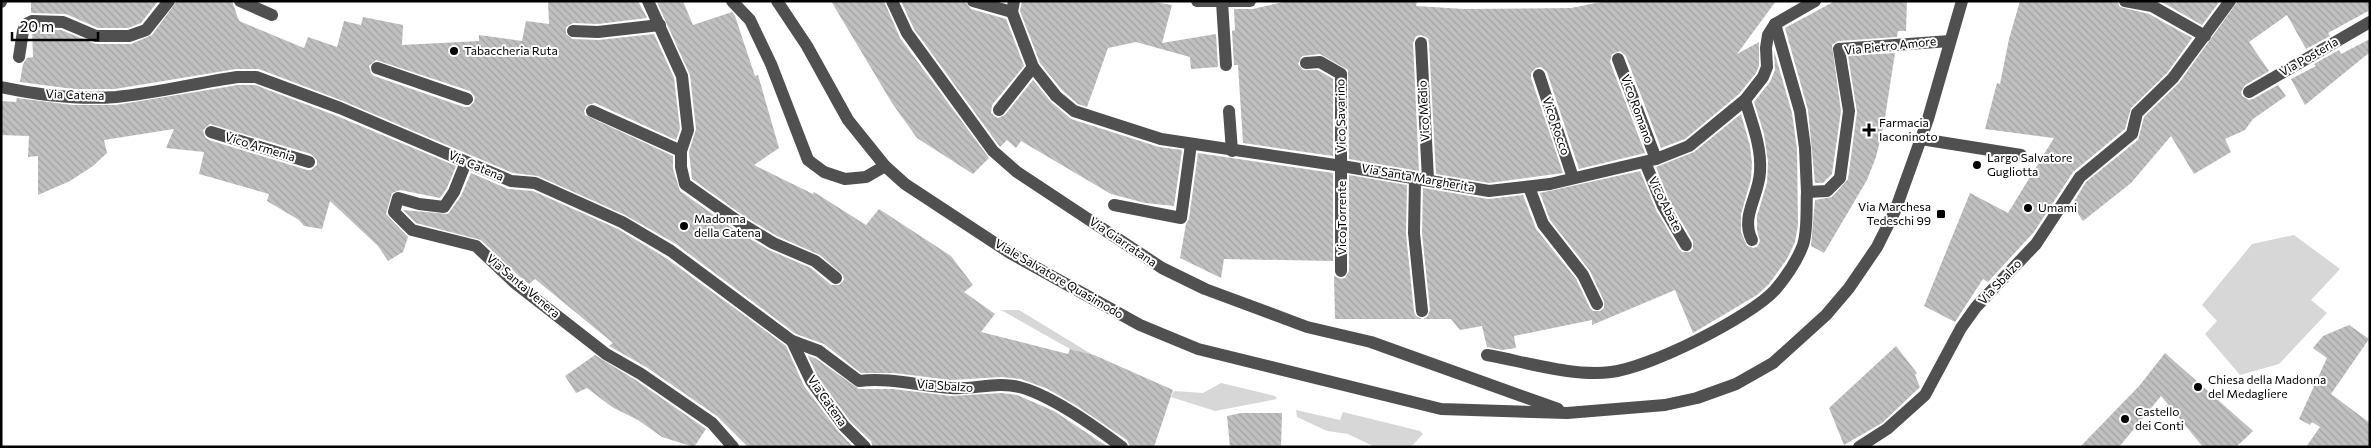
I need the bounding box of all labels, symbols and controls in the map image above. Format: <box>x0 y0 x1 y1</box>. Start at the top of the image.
scale bar <box>12 10 99 42</box>
text: 20 m <box>20 17 54 35</box>
street label: Via Pietro Amore <box>1843 33 1937 57</box>
street label: Via Posterla <box>2277 34 2340 78</box>
place label: Tabaccheria Ruta <box>464 43 558 57</box>
marker: Tabaccheria Ruta <box>448 45 460 57</box>
street label: Vico Romano <box>1619 72 1657 145</box>
street label: Vico Savarino <box>1332 79 1348 153</box>
street label: Vico Medio <box>1414 80 1432 142</box>
street label: Via Catena <box>45 86 105 102</box>
street label: Vico Rocco <box>1540 95 1573 157</box>
place label: Farmacia Iaconinoto <box>1879 115 1938 143</box>
marker: Farmacia Iaconinoto <box>1863 124 1875 136</box>
street label: Vico Armenia <box>223 129 297 163</box>
street label: Via Catena <box>447 147 506 183</box>
place label: Largo Salvatore Gugliotta <box>1987 150 2072 178</box>
marker: Largo Salvatore Gugliotta <box>1971 159 1983 171</box>
street label: Via Santa Margherita <box>1360 160 1476 194</box>
street label: Vico Abate <box>1646 174 1686 233</box>
street label: Vico Torrente <box>1334 181 1348 255</box>
place label: Via Marchesa Tedeschi 99 <box>1858 199 1931 227</box>
place label: Umami <box>2038 200 2077 214</box>
marker: Umami <box>2022 202 2034 214</box>
marker: Via Marchesa Tedeschi 99 <box>1935 208 1947 220</box>
place label: Madonna della Catena <box>694 211 761 239</box>
street label: Via Giarratana <box>1087 214 1160 269</box>
marker: Madonna della Catena <box>678 220 690 232</box>
street label: Viale Salvatore Quasimodo <box>993 236 1126 321</box>
street label: Via Santa Venera <box>484 250 563 320</box>
street label: Via Sbalzo <box>1975 256 2024 307</box>
street label: Via Catena <box>805 372 850 428</box>
place label: Chiesa della Madonna del Medagliere <box>2208 372 2326 400</box>
street label: Via Sbalzo <box>916 376 974 394</box>
marker: Chiesa della Madonna del Medagliere <box>2192 381 2204 393</box>
place label: Castello dei Conti <box>2135 404 2184 432</box>
marker: Castello dei Conti <box>2119 413 2131 425</box>

